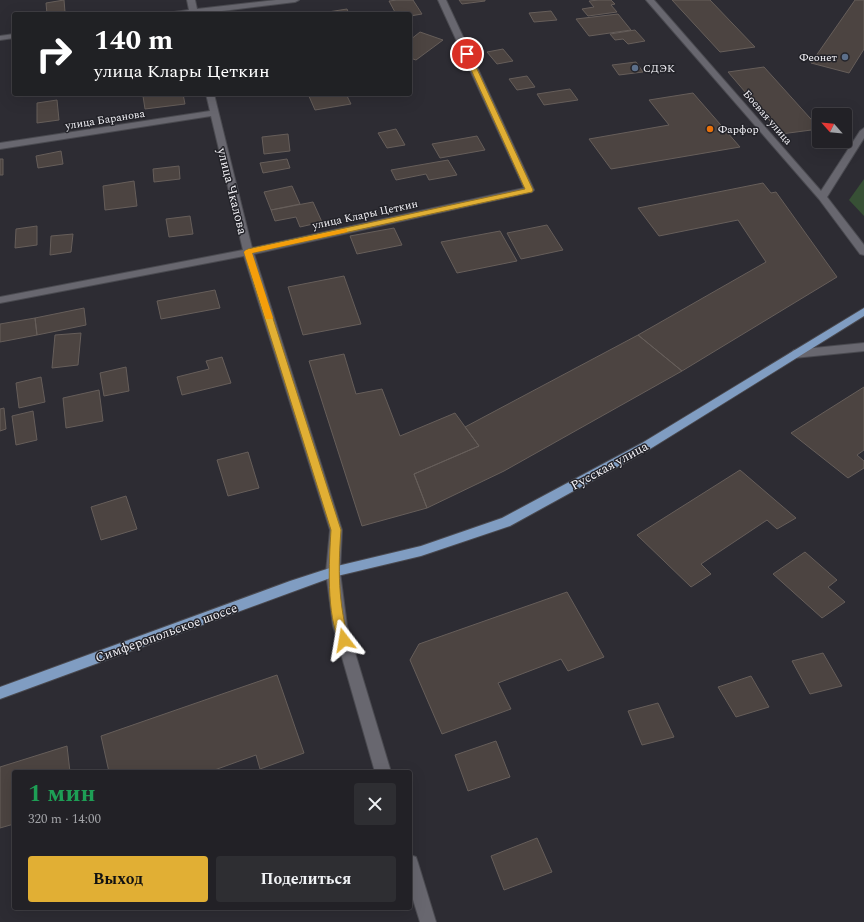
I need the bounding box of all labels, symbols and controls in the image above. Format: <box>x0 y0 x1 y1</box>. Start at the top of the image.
text: 140 m <box>94 19 173 62</box>
icon: right <box>28 28 80 80</box>
pin <box>450 37 484 71</box>
icon: arrive <box>456 43 478 65</box>
place label: Феонет <box>799 49 838 66</box>
marker: Феонет <box>840 52 850 62</box>
text: улица Клары Цеткин <box>94 58 270 85</box>
place label: СДЭК <box>643 60 675 77</box>
marker: СДЭК <box>630 63 640 73</box>
street label: Боевая улица <box>739 86 797 149</box>
street label: улица Баранова <box>63 105 147 134</box>
north arrow <box>812 108 852 148</box>
map controls <box>812 108 852 148</box>
place label: Фарфор <box>718 121 759 138</box>
marker: Фарфор <box>705 124 715 134</box>
street label: улица Чкалова <box>211 145 253 237</box>
street label: улица Клары Цеткин <box>310 195 419 234</box>
street label: Русская улица <box>567 436 652 495</box>
street label: Симферопольское шоссе <box>92 598 240 668</box>
position arrow <box>323 619 365 661</box>
text: 1 мин <box>28 776 96 812</box>
button: close <box>354 783 396 825</box>
text: 320 m · 14:00 <box>28 809 101 829</box>
button: Выход <box>28 856 208 902</box>
button: Поделиться <box>216 856 396 902</box>

